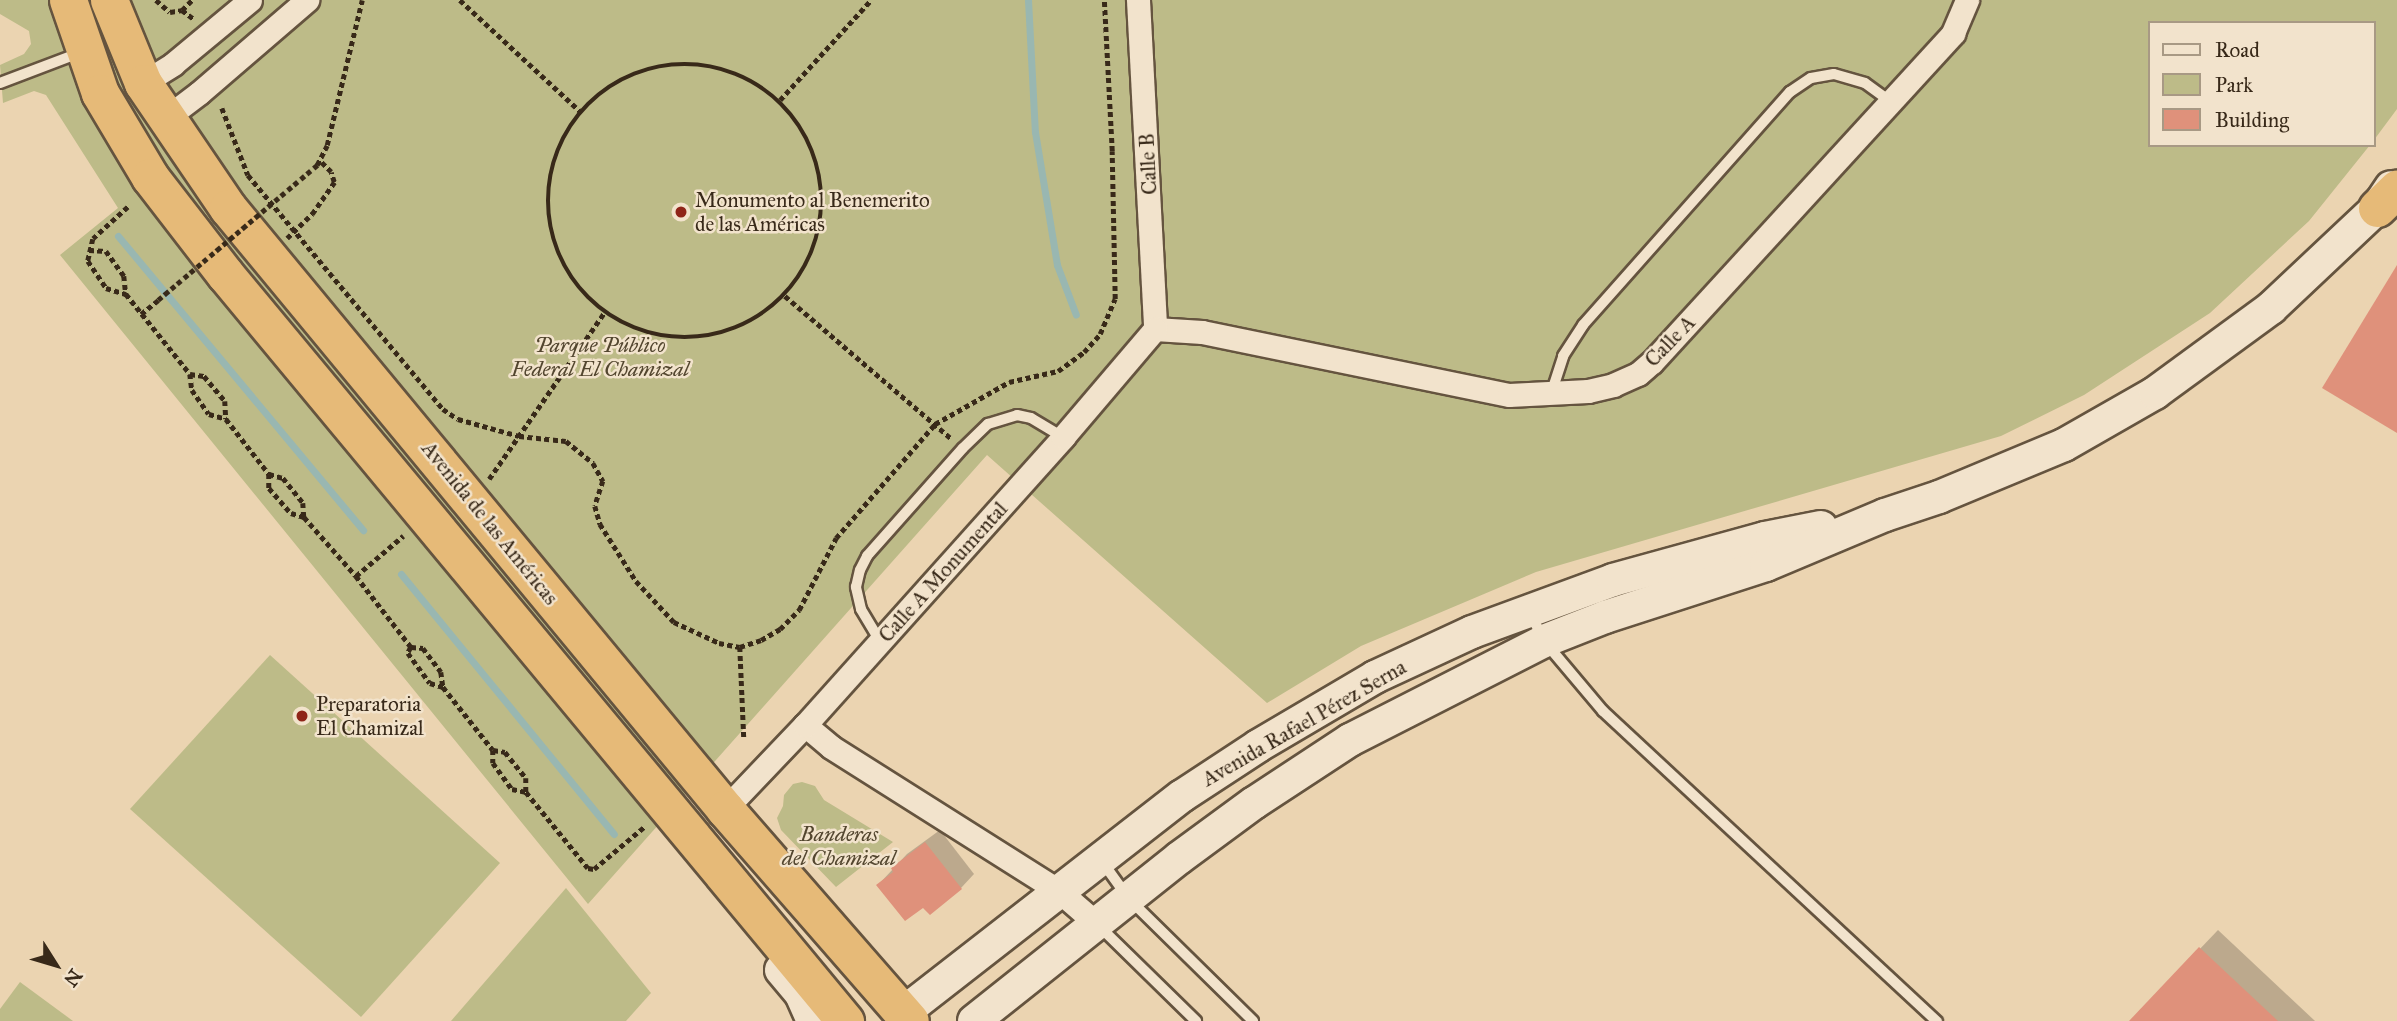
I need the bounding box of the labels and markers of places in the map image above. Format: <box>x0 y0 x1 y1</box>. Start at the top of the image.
place label: Monumento al Benemerito de las Américas <box>695 187 930 237</box>
marker: Monumento al Benemerito de las Américas <box>673 204 689 220</box>
place label: Preparatoria El Chamizal <box>316 691 424 741</box>
marker: Preparatoria El Chamizal <box>294 708 310 724</box>

